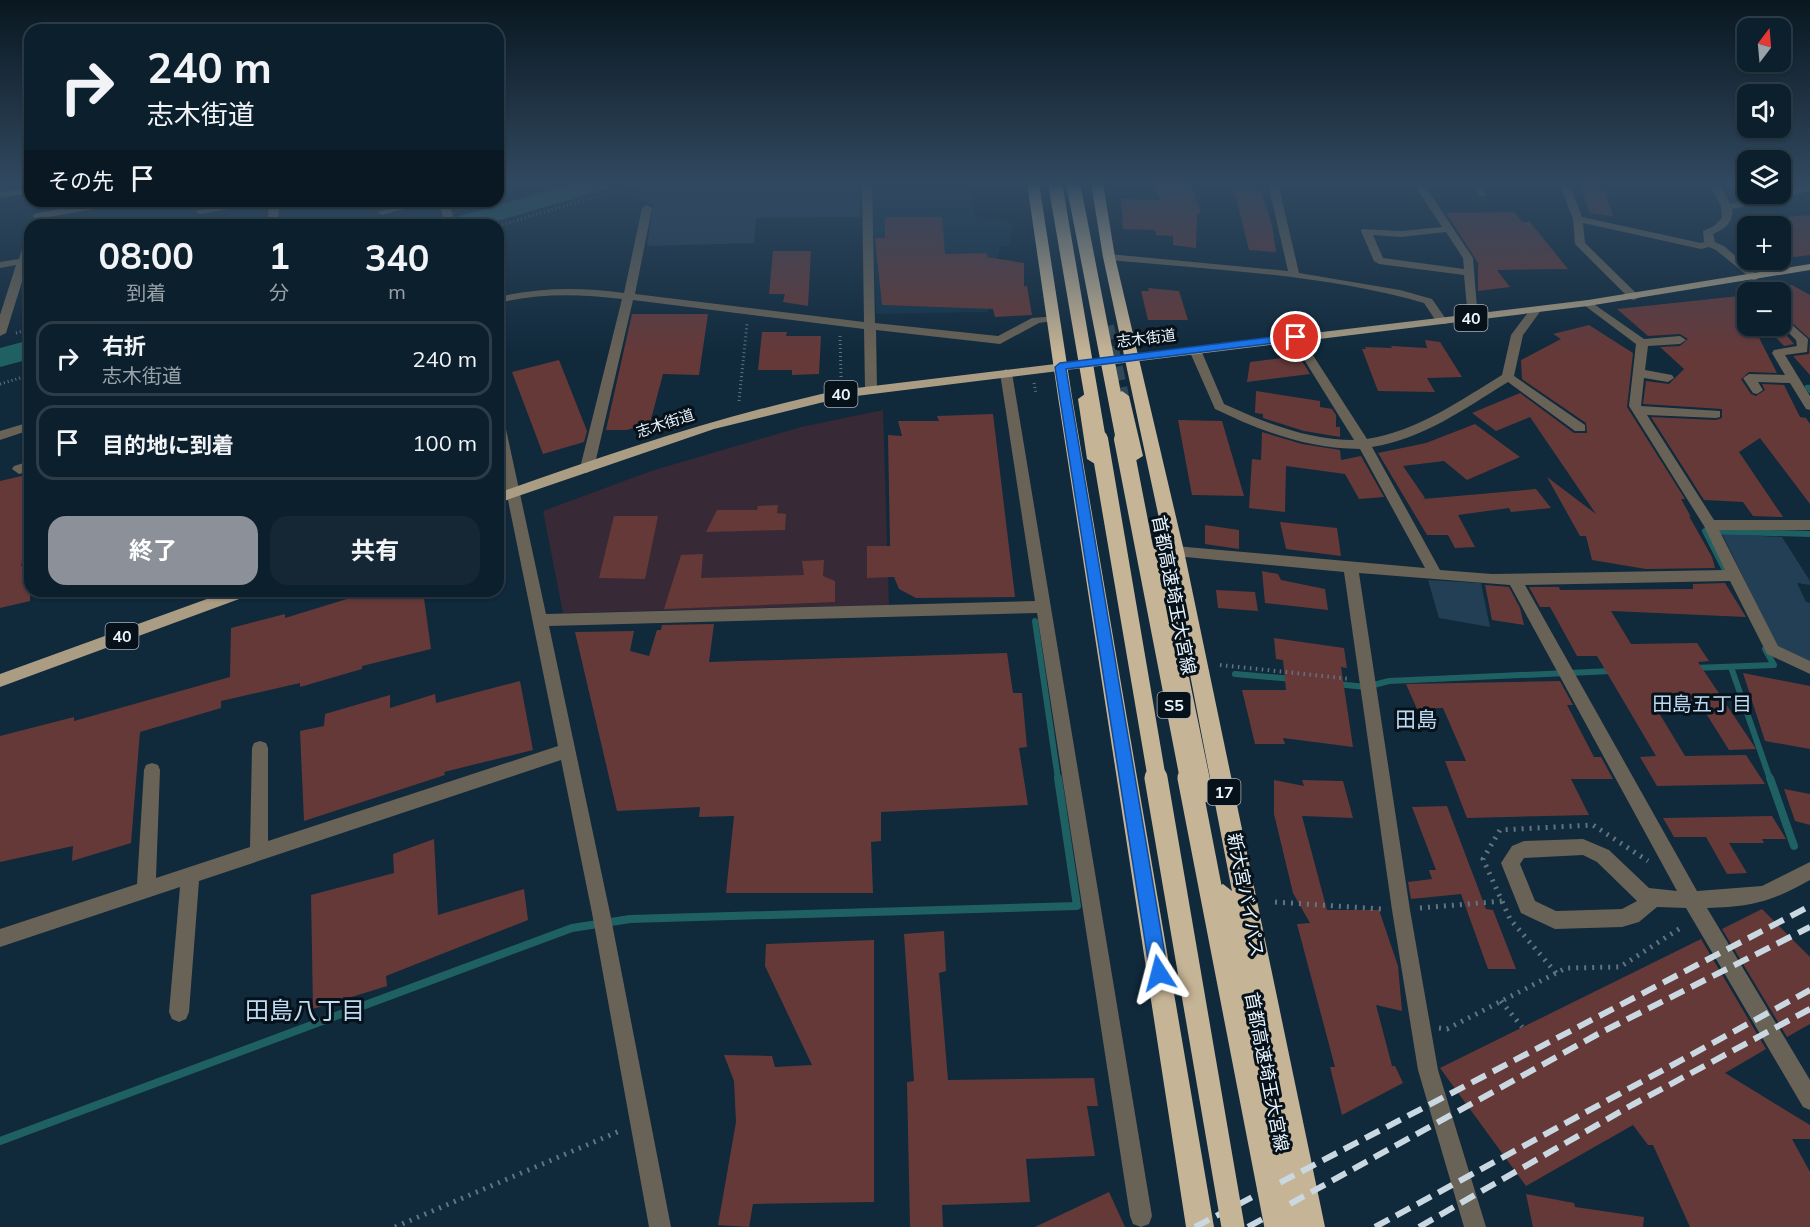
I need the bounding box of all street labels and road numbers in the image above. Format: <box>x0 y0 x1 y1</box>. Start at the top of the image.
road number: 40 <box>1454 305 1488 331</box>
street label: 志木街道 <box>1115 325 1177 351</box>
road number: 40 <box>824 381 858 407</box>
street label: 志木街道 <box>634 405 696 441</box>
street label: 首都高速埼玉大宮線 <box>1147 513 1201 677</box>
road number: 40 <box>106 623 138 649</box>
road number: S5 <box>1158 692 1190 718</box>
road number: 17 <box>1208 779 1240 805</box>
street label: 新大宮バイパス <box>1223 831 1269 959</box>
street label: 首都高速埼玉大宮線 <box>1240 990 1294 1154</box>

